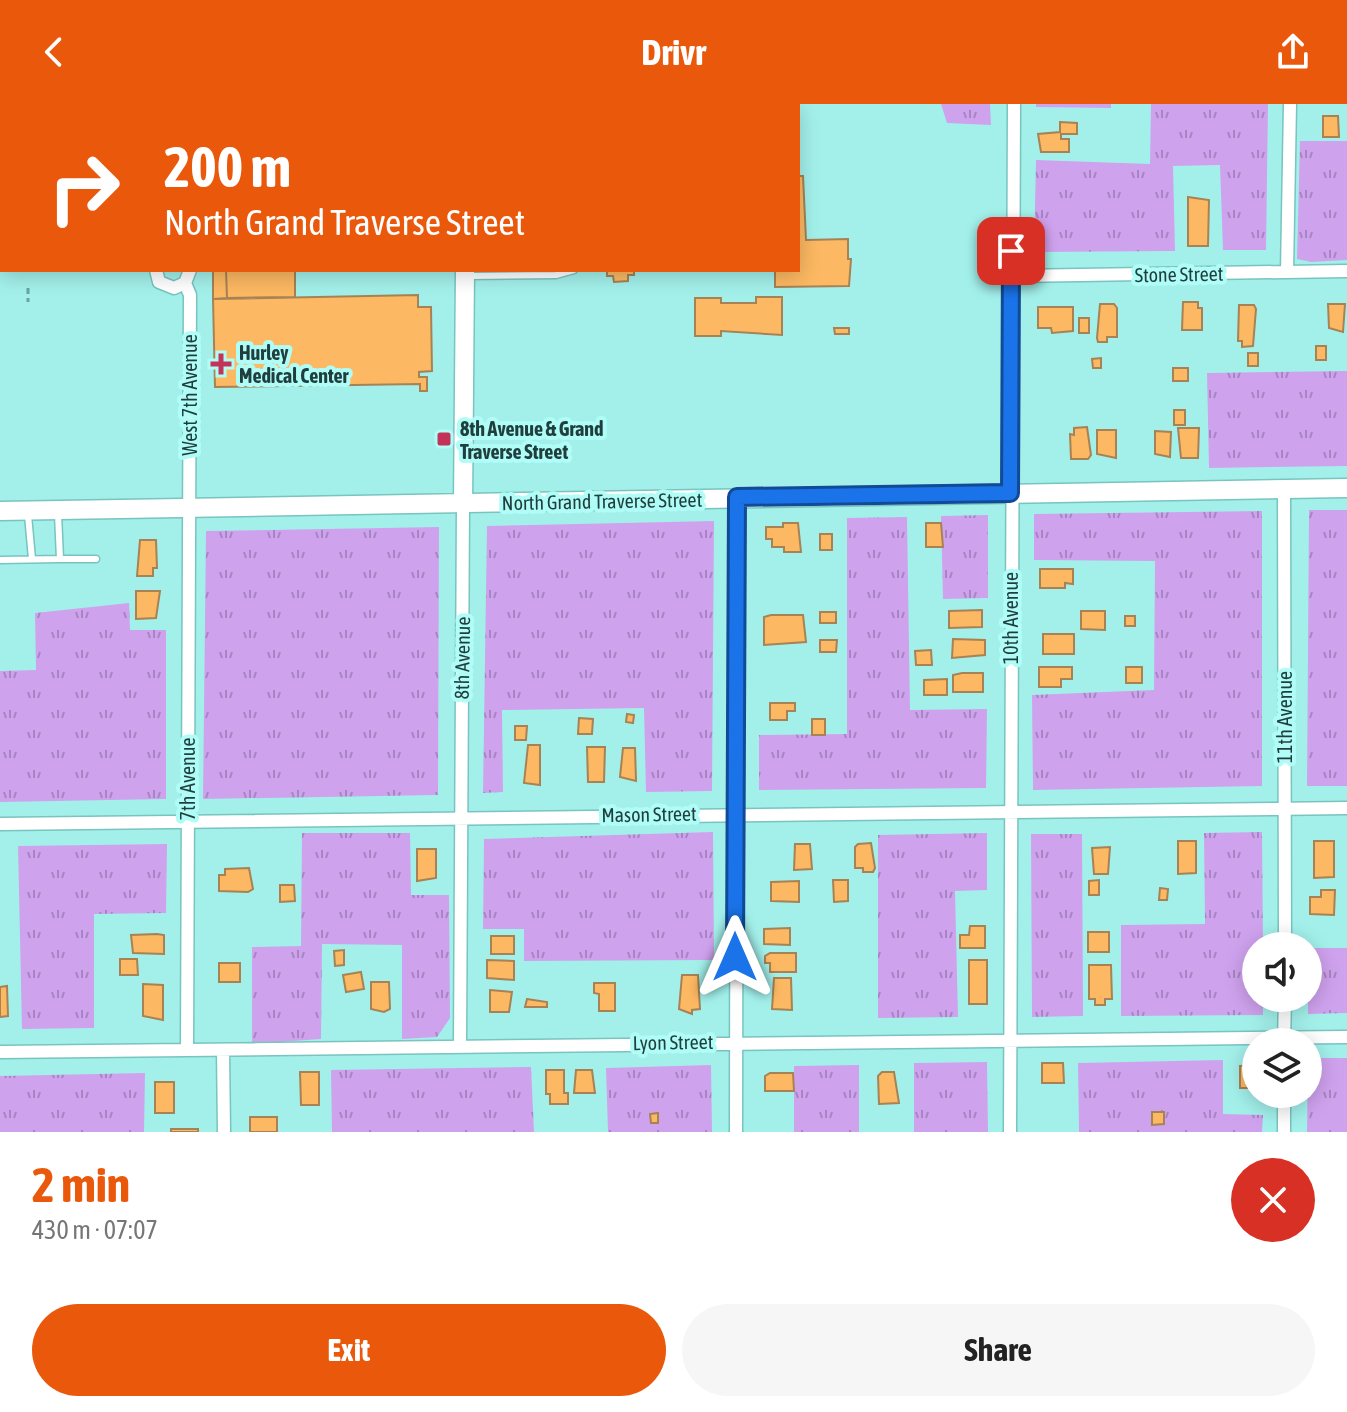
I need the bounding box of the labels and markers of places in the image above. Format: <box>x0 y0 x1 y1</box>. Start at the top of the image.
pin <box>977 217 1045 285</box>
place label: Hurley Medical Center <box>239 341 350 387</box>
marker: Hurley Medical Center <box>210 353 232 375</box>
place label: 8th Avenue & Grand Traverse Street <box>460 417 603 463</box>
marker: 8th Avenue & Grand Traverse Street <box>435 430 453 448</box>

